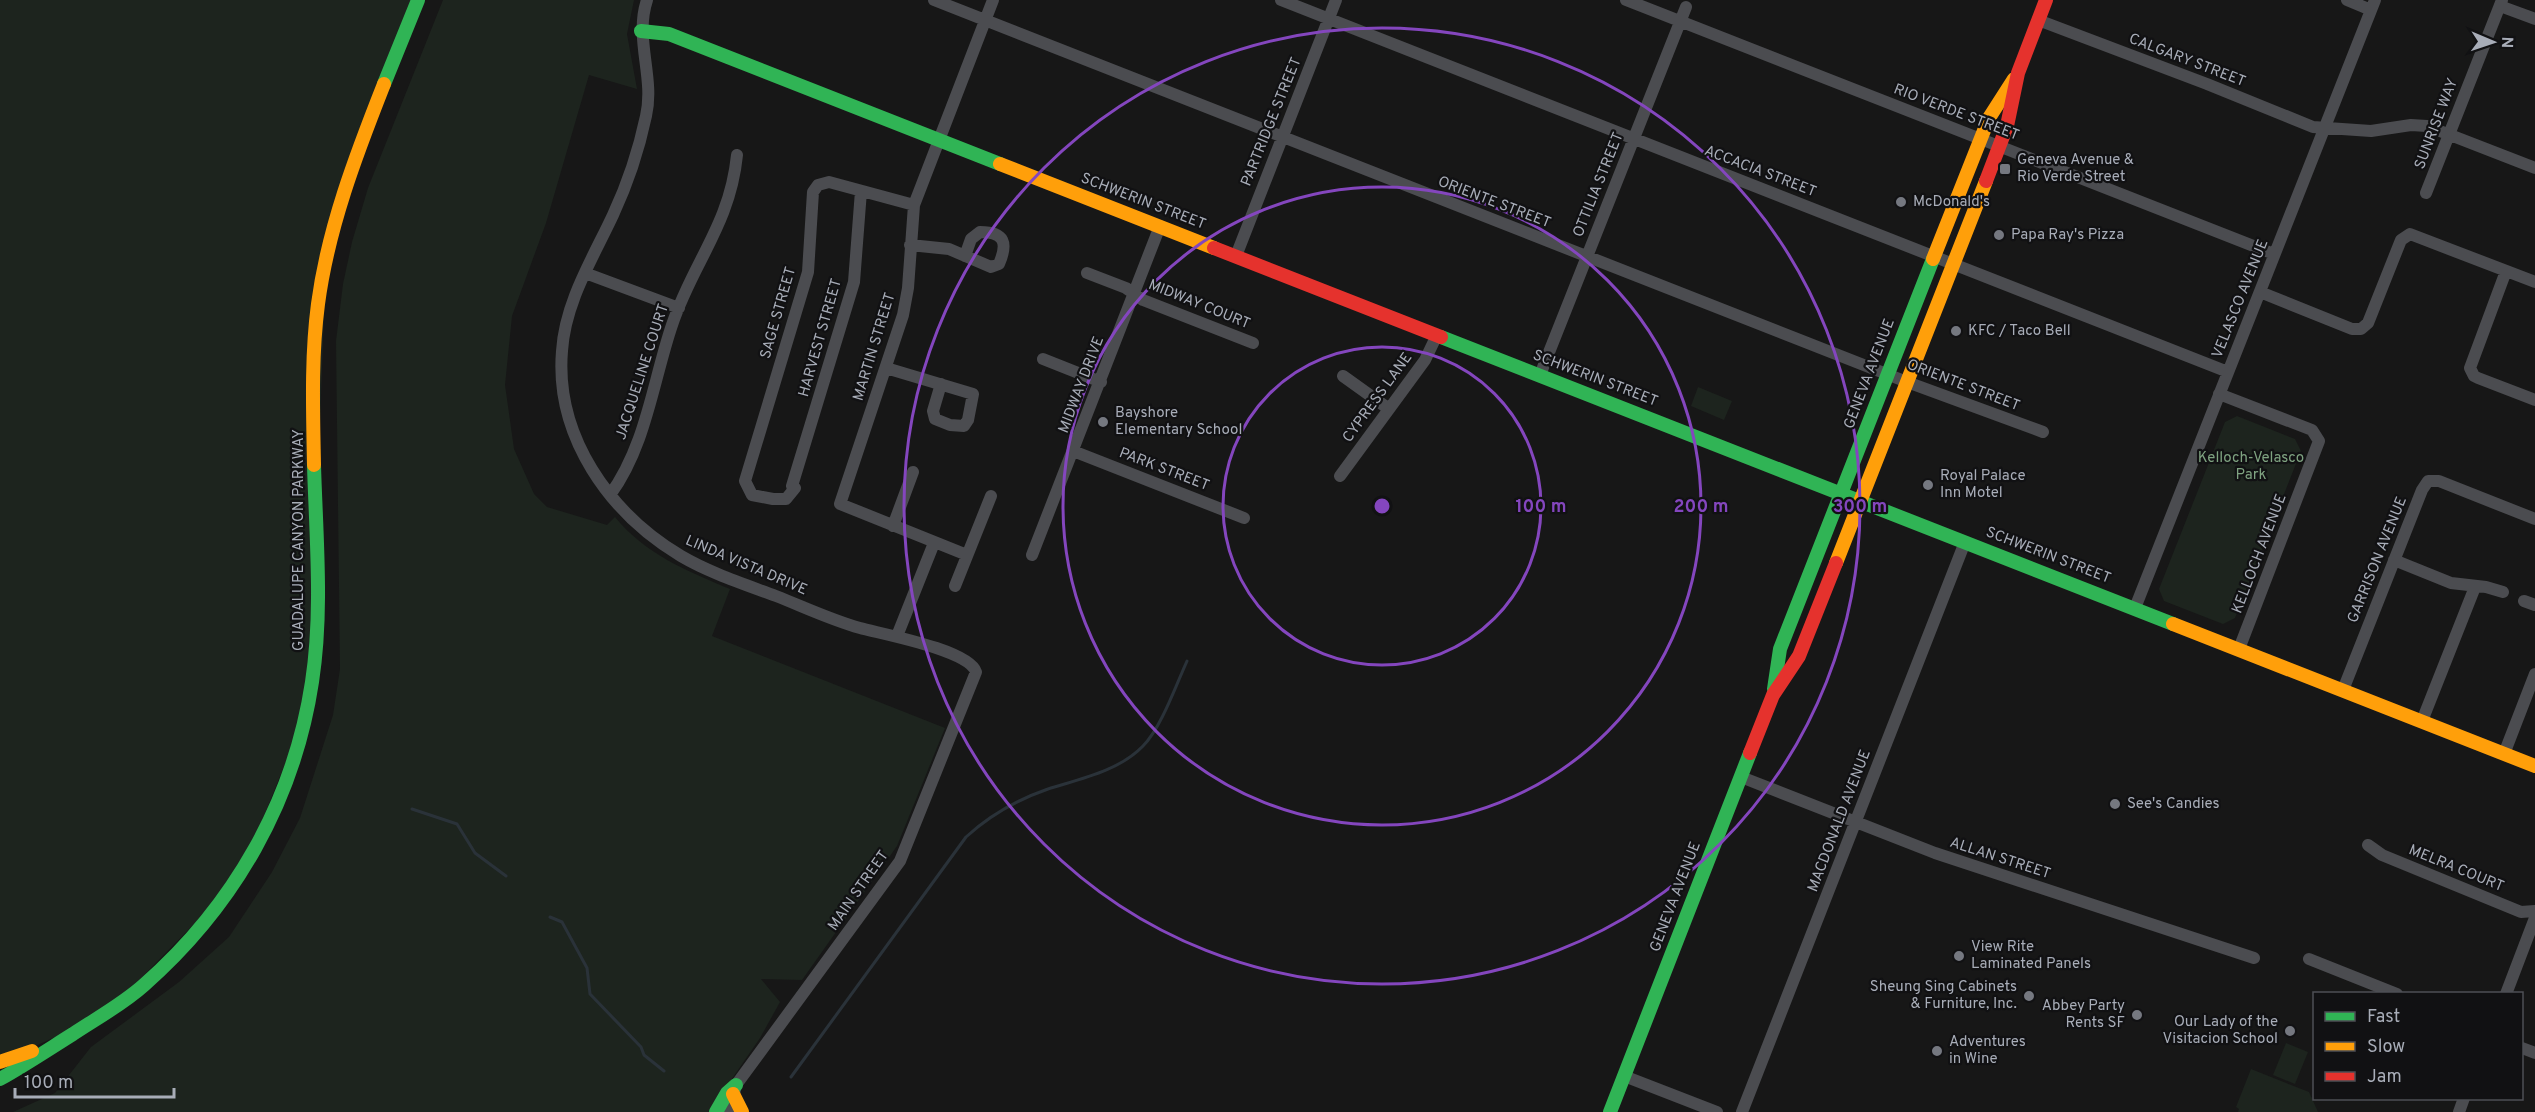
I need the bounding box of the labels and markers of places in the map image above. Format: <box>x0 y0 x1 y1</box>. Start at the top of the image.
place label: Geneva Avenue & Rio Verde Street <box>2017 151 2134 187</box>
marker: Geneva Avenue & Rio Verde Street <box>1998 162 2012 176</box>
place label: McDonald's <box>1913 193 1990 212</box>
marker: McDonald's <box>1894 195 1908 209</box>
place label: Papa Ray's Pizza <box>2011 226 2124 245</box>
marker: Papa Ray's Pizza <box>1992 228 2006 242</box>
place label: KFC / Taco Bell <box>1968 322 2071 341</box>
marker: KFC / Taco Bell <box>1949 324 1963 338</box>
place label: Bayshore Elementary School <box>1115 404 1242 440</box>
marker: Bayshore Elementary School <box>1096 415 1110 429</box>
place label: Royal Palace Inn Motel <box>1940 467 2026 503</box>
marker: Royal Palace Inn Motel <box>1921 478 1935 492</box>
centre of rings <box>1372 496 1392 516</box>
place label: See's Candies <box>2127 795 2220 814</box>
marker: See's Candies <box>2108 797 2122 811</box>
place label: View Rite Laminated Panels <box>1971 938 2091 974</box>
marker: View Rite Laminated Panels <box>1952 949 1966 963</box>
place label: Sheung Sing Cabinets & Furniture, Inc. <box>1870 978 2017 1014</box>
marker: Sheung Sing Cabinets & Furniture, Inc. <box>2022 989 2036 1003</box>
place label: Abbey Party Rents SF <box>2042 997 2125 1033</box>
marker: Abbey Party Rents SF <box>2130 1008 2144 1022</box>
place label: Our Lady of the Visitacion School <box>2163 1013 2278 1049</box>
marker: Our Lady of the Visitacion School <box>2283 1024 2297 1038</box>
place label: Adventures in Wine <box>1949 1033 2026 1069</box>
marker: Adventures in Wine <box>1930 1044 1944 1058</box>

